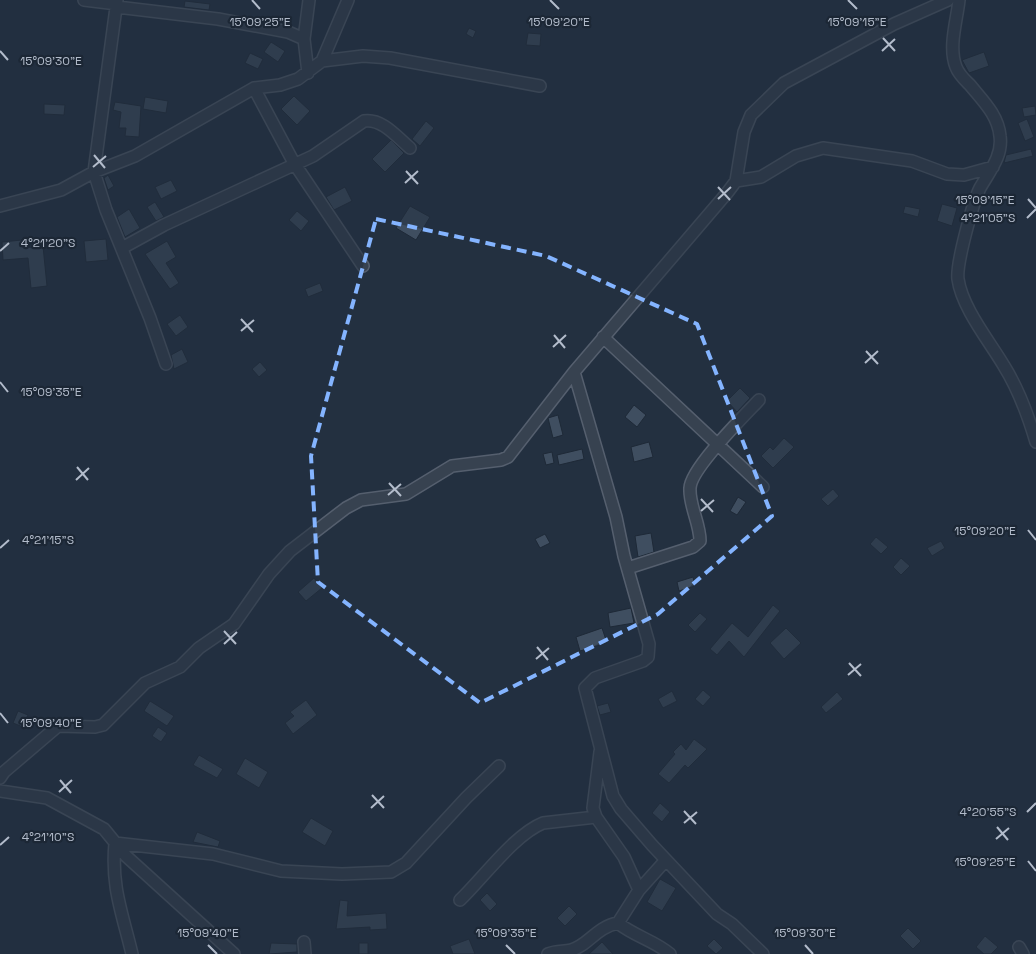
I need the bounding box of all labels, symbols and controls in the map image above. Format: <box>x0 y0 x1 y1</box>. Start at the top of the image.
text: 15°09'25"E <box>229 14 291 30</box>
text: 15°09'20"E <box>528 14 590 30</box>
text: 15°09'15"E <box>828 14 887 30</box>
text: 15°09'30"E <box>20 53 82 69</box>
text: 15°09'15"E <box>956 192 1015 208</box>
text: 4°21'05"S <box>961 210 1015 226</box>
text: 4°21'20"S <box>21 235 75 251</box>
text: 15°09'35"E <box>20 384 82 400</box>
text: 15°09'20"E <box>954 523 1016 539</box>
text: 4°21'15"S <box>22 532 74 548</box>
text: 15°09'40"E <box>20 715 82 731</box>
text: 4°20'55"S <box>960 804 1016 820</box>
text: 4°21'10"S <box>22 829 74 845</box>
text: 15°09'25"E <box>954 854 1016 870</box>
text: 15°09'40"E <box>177 925 239 941</box>
text: 15°09'35"E <box>475 925 537 941</box>
text: 15°09'30"E <box>774 925 836 941</box>

